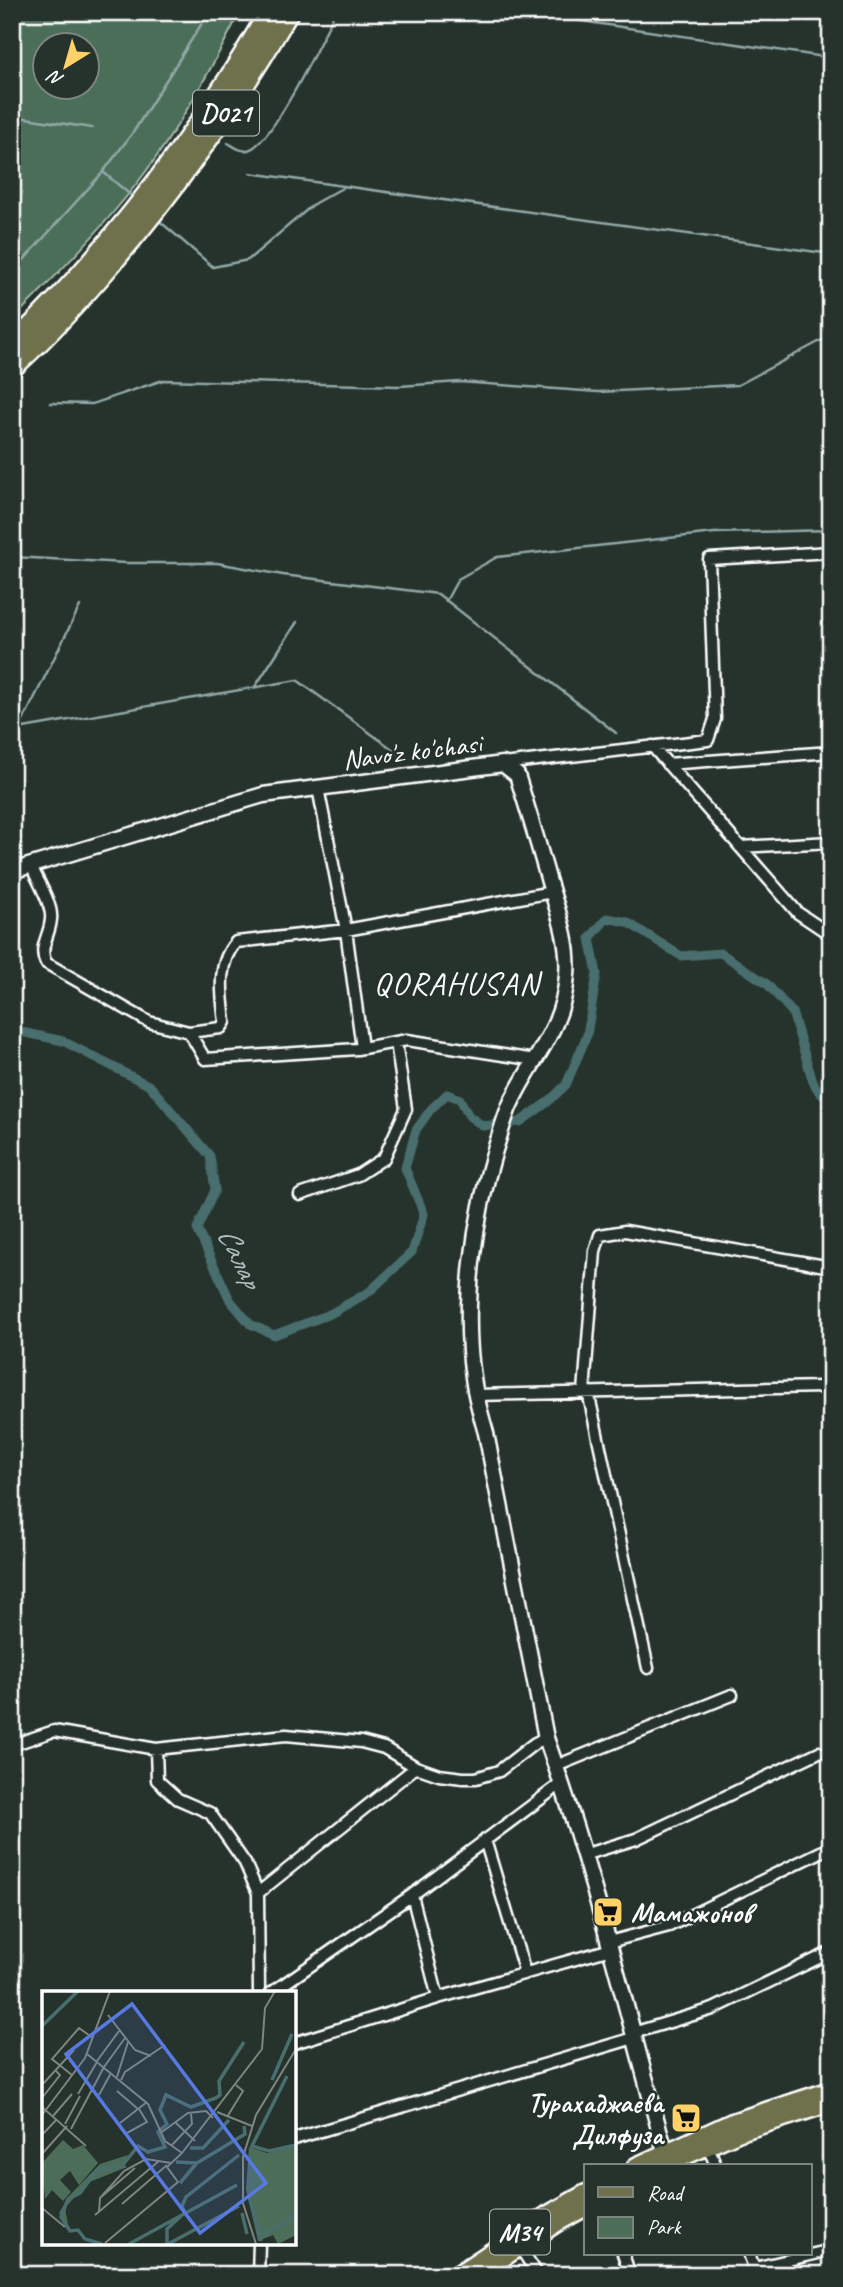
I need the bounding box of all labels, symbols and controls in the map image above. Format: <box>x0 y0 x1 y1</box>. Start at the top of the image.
north arrow <box>32 32 102 102</box>
text: N <box>42 64 68 92</box>
road number: D021 <box>193 90 259 136</box>
street label: Navo'z ko'chasi <box>341 725 487 777</box>
district label: QORAHUSAN <box>374 963 543 1004</box>
water label: Салар <box>209 1221 273 1298</box>
supermarket icon: Мамажонов <box>591 1895 625 1929</box>
place label: Мамажонов <box>631 1895 758 1930</box>
inset map <box>42 1991 296 2245</box>
place label: Турахаджаева Дилфуза <box>528 2085 666 2153</box>
supermarket icon: Турахаджаева Дилфуза <box>669 2101 703 2135</box>
legend <box>584 2164 812 2256</box>
text: Road <box>647 2180 686 2206</box>
road number: M34 <box>490 2210 550 2254</box>
text: Park <box>647 2214 682 2240</box>

